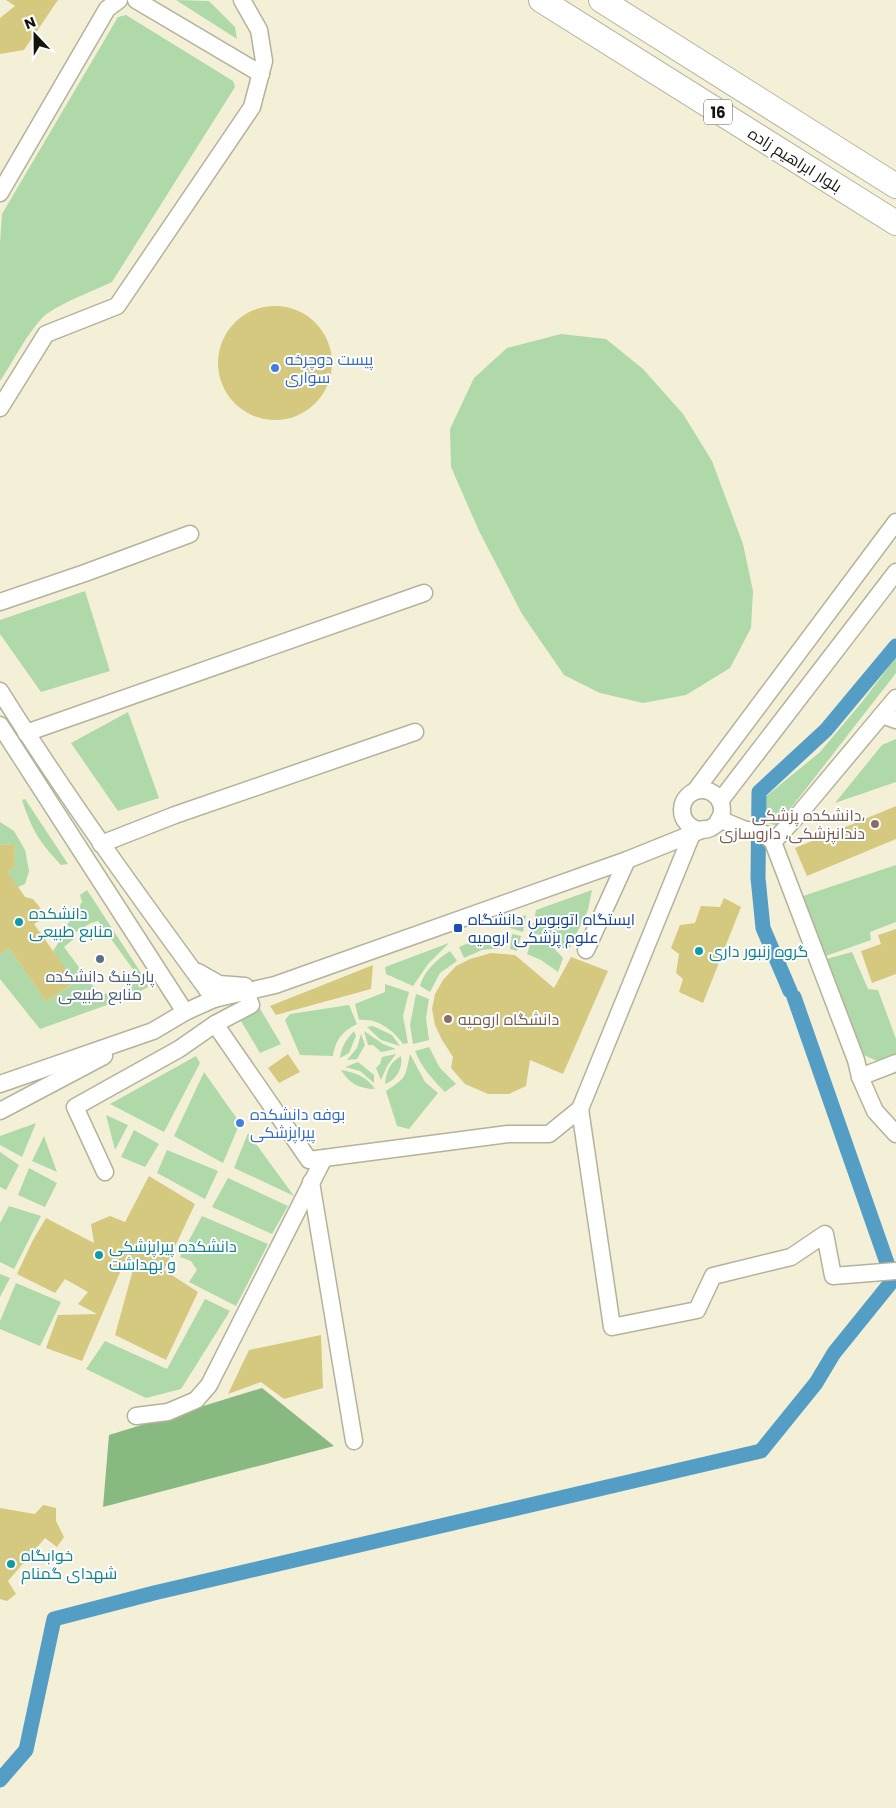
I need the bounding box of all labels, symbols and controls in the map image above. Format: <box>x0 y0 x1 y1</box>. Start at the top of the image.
north arrow <box>10 10 60 60</box>
text: N <box>22 12 39 34</box>
road number: 16 <box>704 100 732 124</box>
street label: بلوار ابراهیم زاده <box>744 122 846 198</box>
place label: پیست دوچرخه سواری <box>285 348 374 389</box>
marker: پیست دوچرخه سواری <box>269 362 281 374</box>
place label: دانشکده پزشکی، دندانپزشکی، داروسازی <box>719 804 865 845</box>
marker: دانشکده پزشکی، دندانپزشکی، داروسازی <box>869 818 881 830</box>
place label: دانشکده منابع طبیعی <box>29 902 113 943</box>
place label: ایستگاه اتوبوس دانشگاه علوم پزشکی ارومیه <box>468 908 635 949</box>
marker: دانشکده منابع طبیعی <box>13 916 25 928</box>
marker: ایستگاه اتوبوس دانشگاه علوم پزشکی ارومیه <box>452 922 464 934</box>
place label: گروه زنبور داری <box>709 940 808 963</box>
marker: گروه زنبور داری <box>693 945 705 957</box>
marker: پارکینگ دانشکده منابع طبیعی <box>94 953 106 965</box>
place label: پارکینگ دانشکده منابع طبیعی <box>46 965 155 1006</box>
place label: دانشگاه ارومیه <box>458 1008 559 1031</box>
marker: دانشگاه ارومیه <box>442 1013 454 1025</box>
place label: بوفه دانشکده پیراپزشکی <box>250 1103 345 1144</box>
marker: بوفه دانشکده پیراپزشکی <box>234 1117 246 1129</box>
place label: دانشکده پیراپزشکی و بهداشت <box>109 1235 237 1276</box>
marker: دانشکده پیراپزشکی و بهداشت <box>93 1249 105 1261</box>
place label: خوابگاه شهدای گمنام <box>21 1544 117 1585</box>
marker: خوابگاه شهدای گمنام <box>5 1558 17 1570</box>

